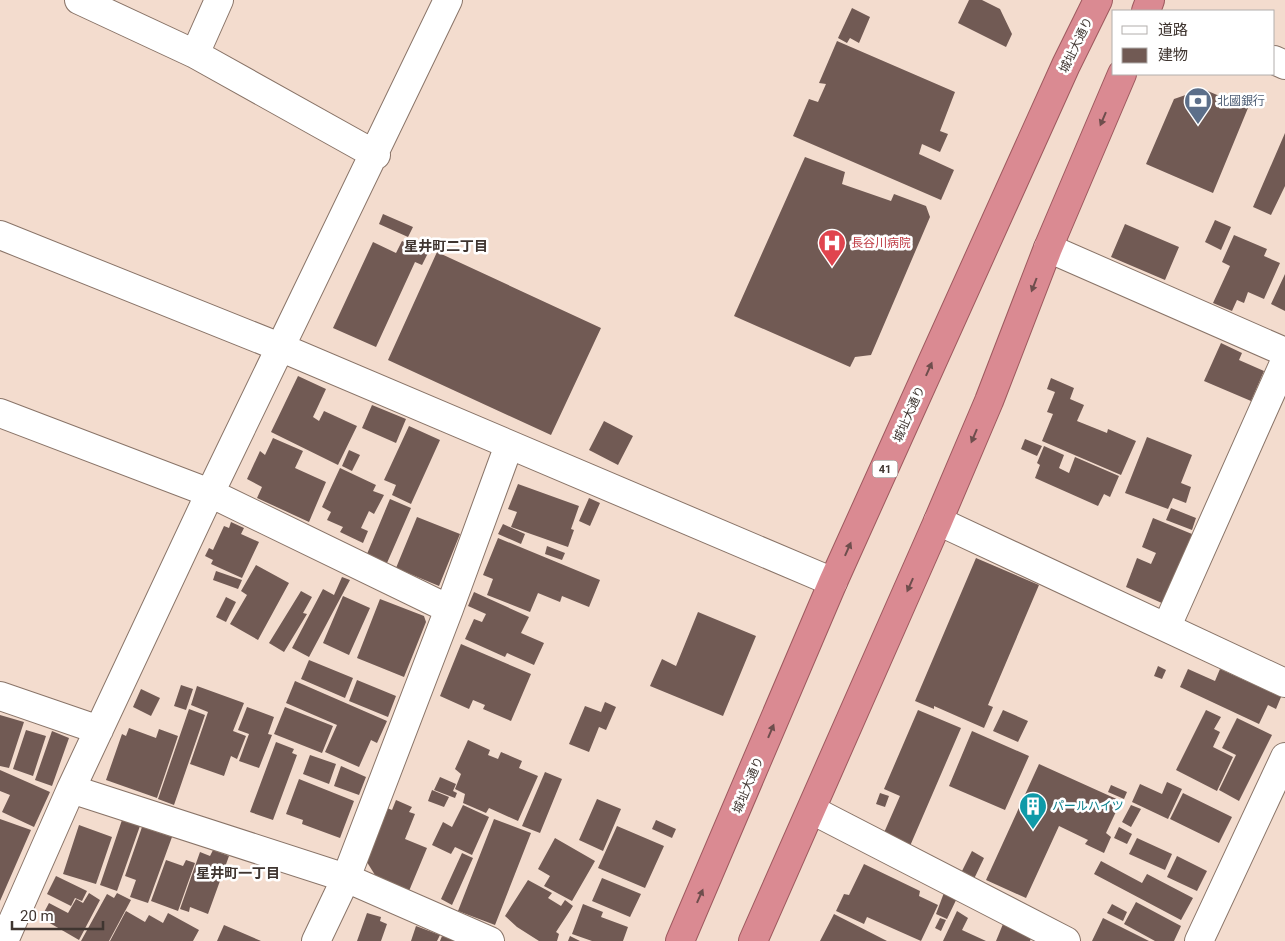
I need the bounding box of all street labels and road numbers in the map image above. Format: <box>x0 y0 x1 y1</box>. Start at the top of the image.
street label: 城址大通り <box>1057 15 1095 75</box>
street label: 城址大通り <box>890 384 928 444</box>
road number: 41 <box>872 460 898 478</box>
street label: 城址大通り <box>730 755 766 815</box>

